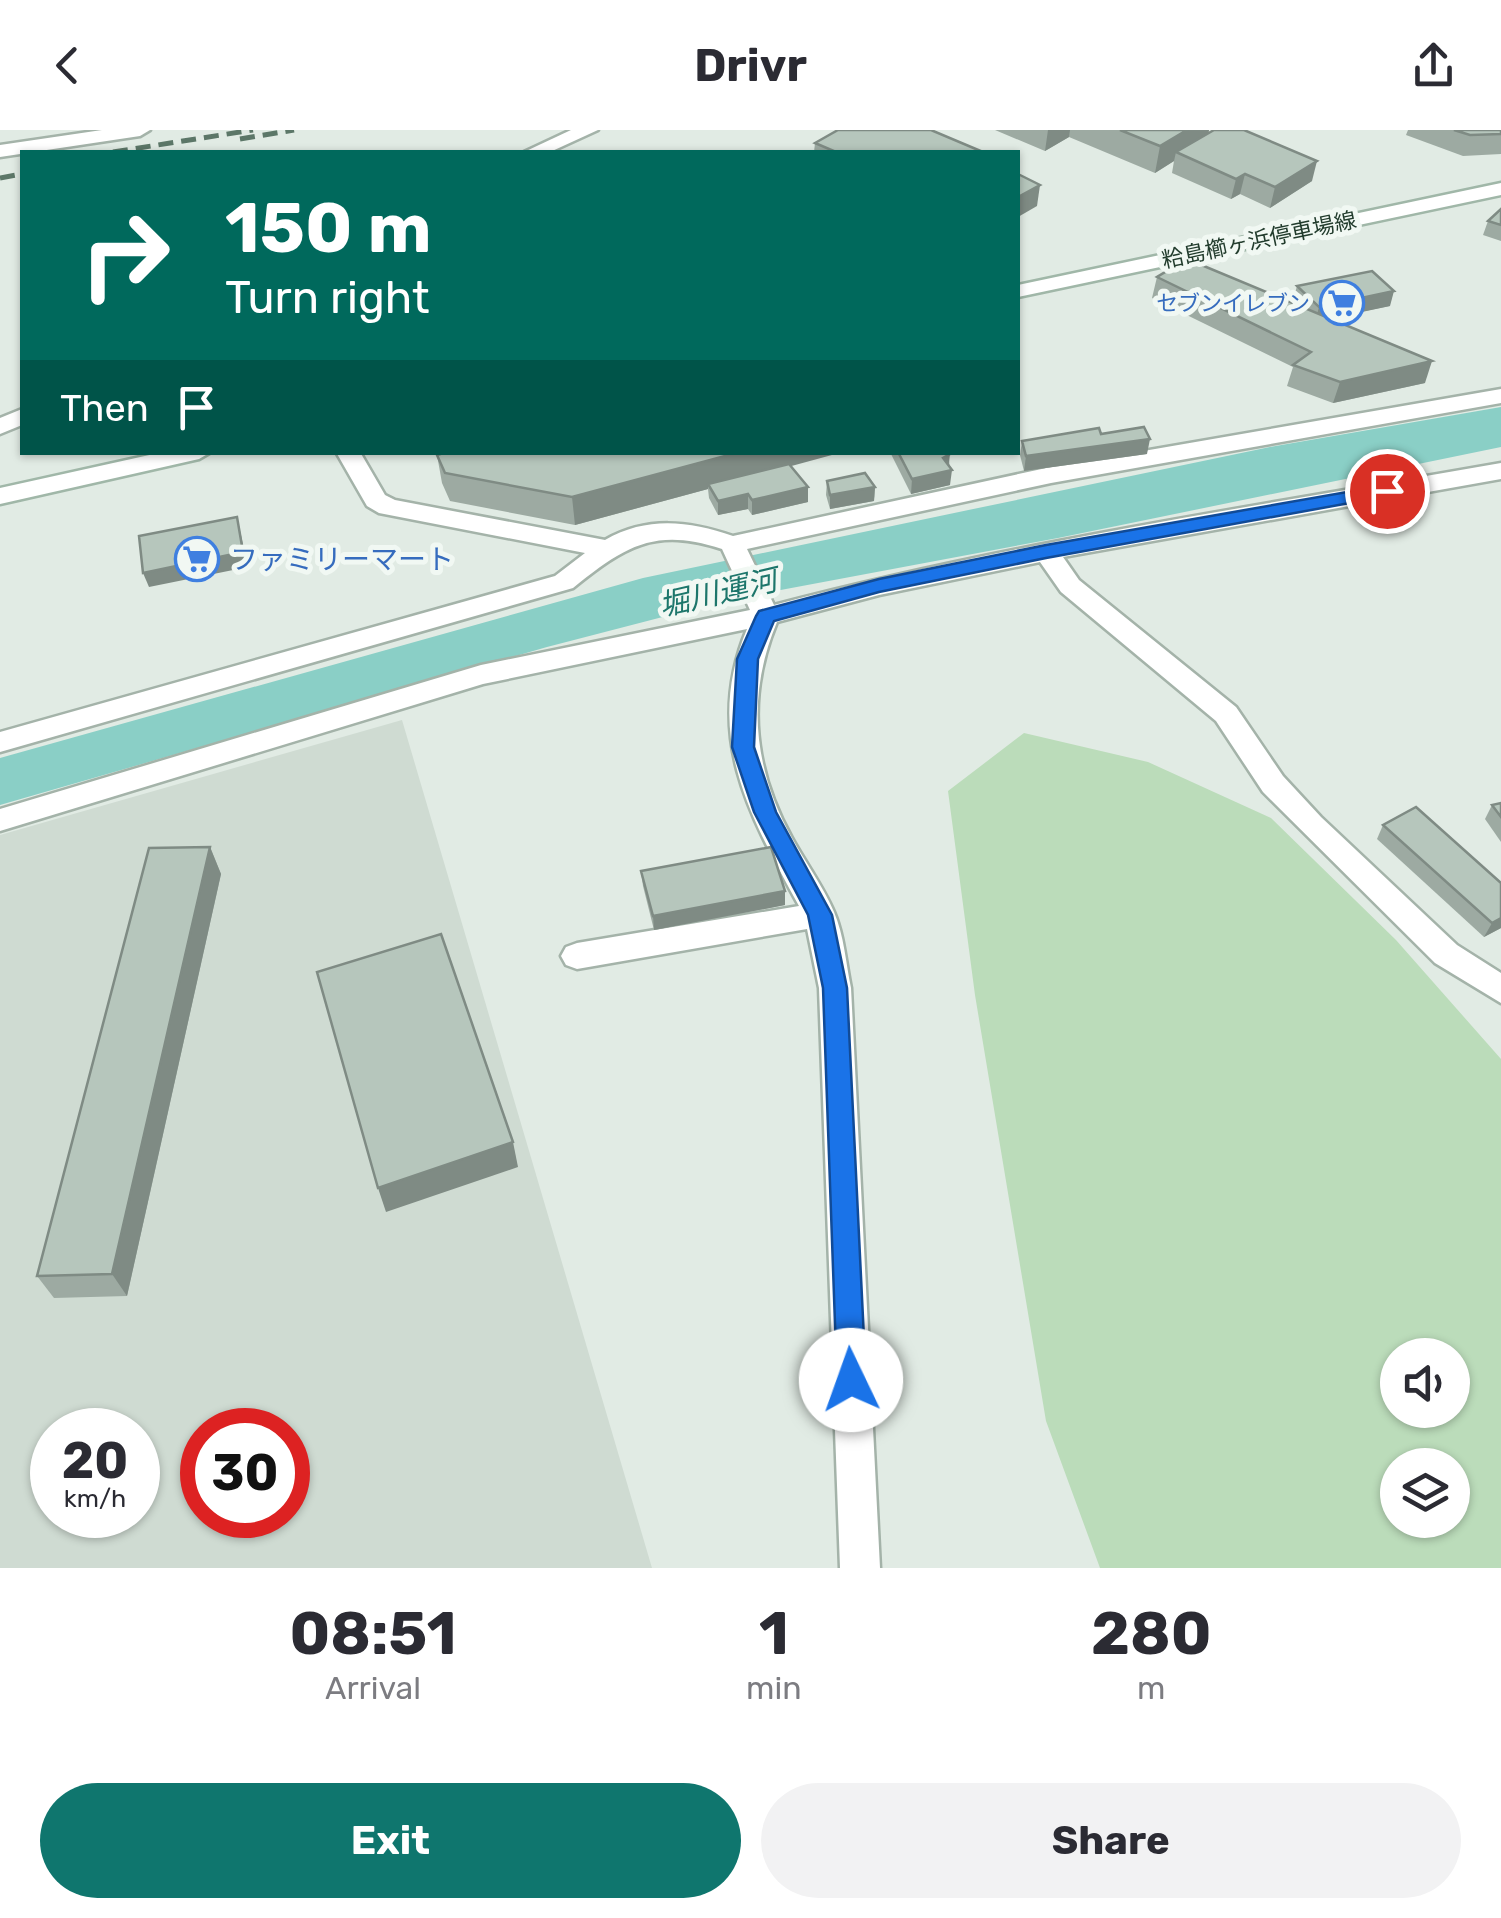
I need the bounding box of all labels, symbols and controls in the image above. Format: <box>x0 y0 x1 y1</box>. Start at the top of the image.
icon: back <box>40 38 95 93</box>
icon: share <box>1406 38 1461 93</box>
text: Drivr <box>694 39 807 92</box>
text: 150 m <box>225 187 432 270</box>
icon: right <box>60 190 190 320</box>
street label: 粭島櫛ヶ浜停車場線 <box>1159 206 1359 274</box>
text: Turn right <box>225 271 429 324</box>
supermarket icon: セブンイレブン <box>1319 280 1365 326</box>
place label: セブンイレブン <box>1156 290 1310 317</box>
icon: arrive <box>169 380 224 435</box>
text: Then <box>60 385 149 431</box>
pin <box>1345 449 1430 534</box>
icon: arrive <box>1360 464 1415 519</box>
supermarket icon: ファミリーマート <box>174 536 220 582</box>
place label: ファミリーマート <box>230 543 454 576</box>
water label: 堀川運河 <box>655 561 785 624</box>
position arrow <box>799 1328 903 1432</box>
map controls <box>1380 1338 1470 1538</box>
button: sound <box>1380 1338 1470 1428</box>
speed limit sign: 30 <box>180 1408 310 1538</box>
text: 20 <box>62 1431 128 1491</box>
button: layers <box>1380 1448 1470 1538</box>
text: km/h <box>64 1484 126 1513</box>
text: 08:51 <box>289 1598 457 1669</box>
text: 1 <box>759 1598 789 1669</box>
text: 280 <box>1091 1598 1212 1669</box>
text: Arrival <box>325 1669 421 1707</box>
text: min <box>746 1669 802 1707</box>
text: m <box>1137 1669 1166 1707</box>
button: Exit <box>40 1783 741 1898</box>
button: Share <box>761 1783 1461 1898</box>

